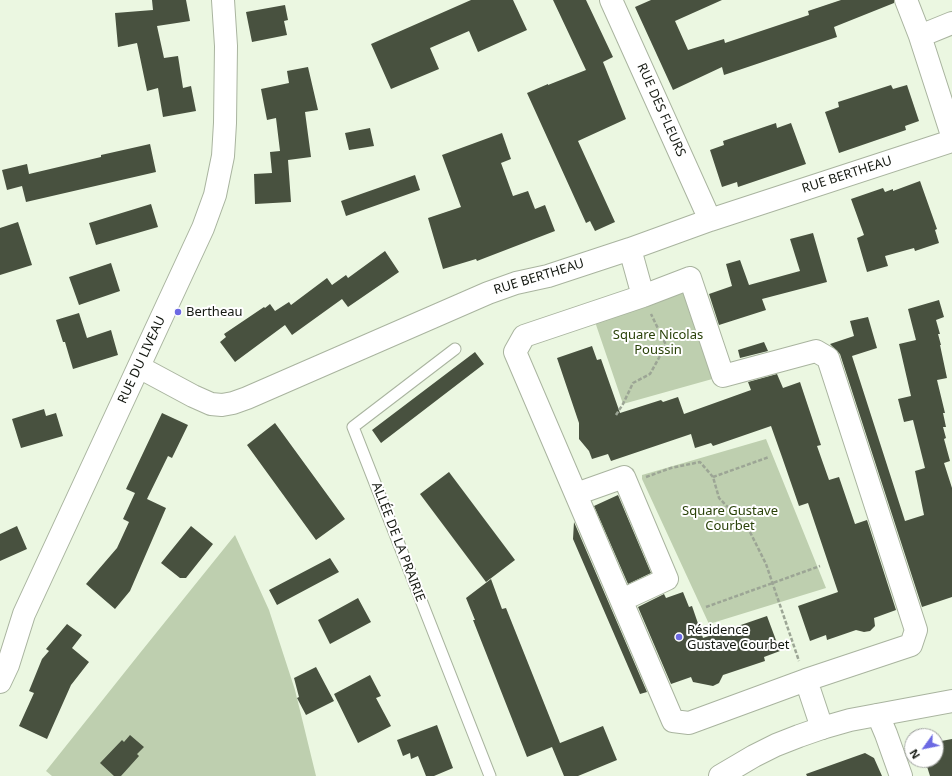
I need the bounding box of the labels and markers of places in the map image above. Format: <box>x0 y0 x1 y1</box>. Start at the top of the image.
place label: Bertheau <box>186 304 243 320</box>
marker: Bertheau <box>173 307 183 317</box>
place label: Résidence Gustave Courbet <box>687 622 790 653</box>
marker: Résidence Gustave Courbet <box>674 632 684 642</box>

